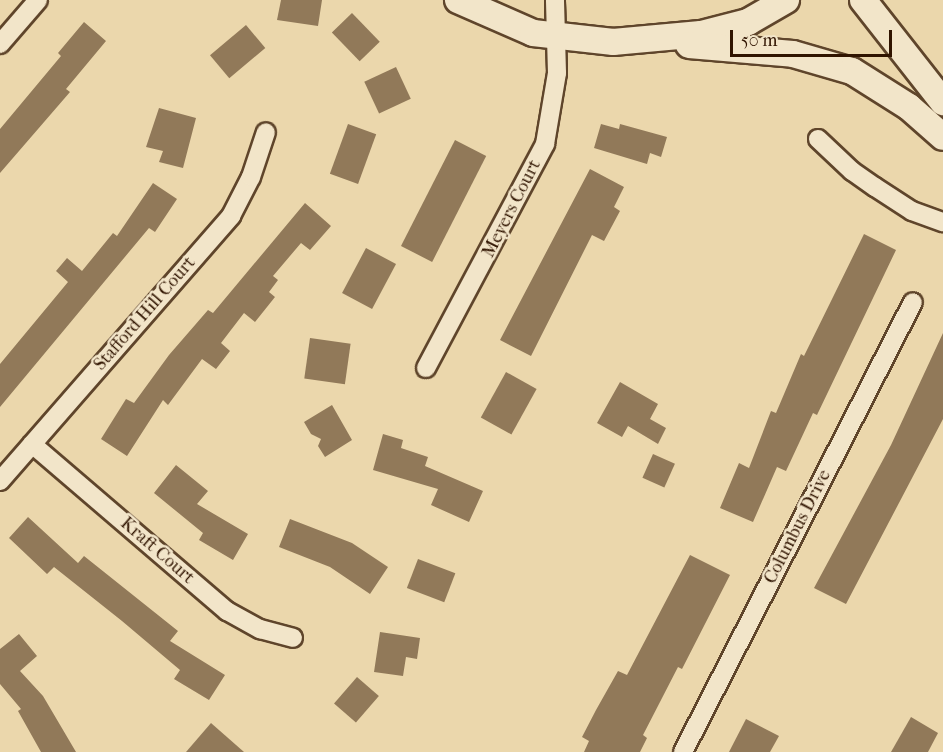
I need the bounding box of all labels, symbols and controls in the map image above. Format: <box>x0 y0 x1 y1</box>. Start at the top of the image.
scale bar <box>733 18 895 56</box>
text: 50 m <box>741 30 777 51</box>
street label: Meyers Court <box>478 157 546 261</box>
street label: Stafford Hill Court <box>90 253 200 375</box>
street label: Columbus Drive <box>760 466 836 588</box>
street label: Kraft Court <box>116 513 198 589</box>

